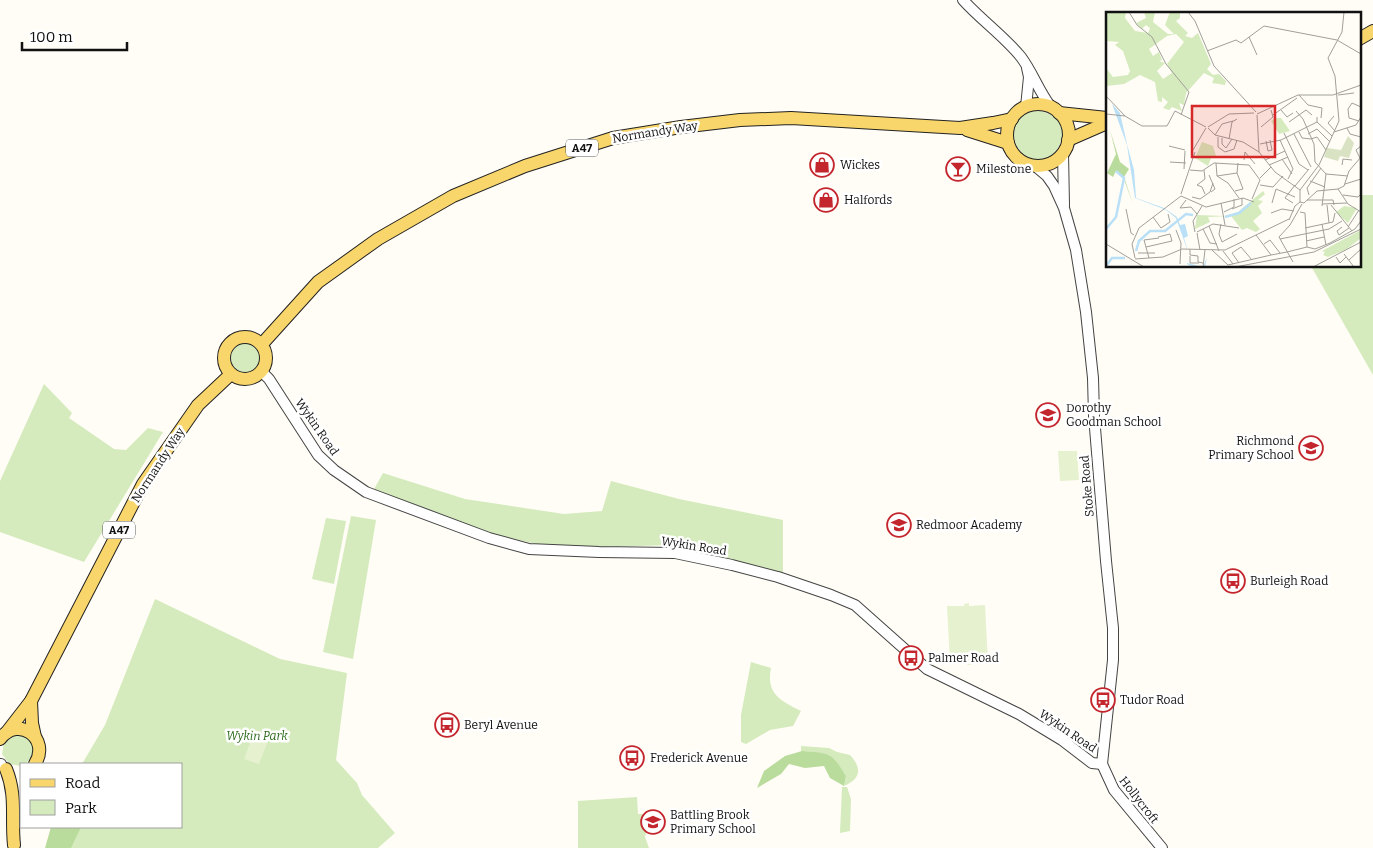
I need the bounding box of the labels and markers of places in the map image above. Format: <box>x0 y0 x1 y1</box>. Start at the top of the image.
shop icon: Wickes <box>809 152 835 178</box>
bar icon: Milestone <box>945 156 971 182</box>
place label: Wickes <box>840 158 880 172</box>
place label: Milestone <box>976 162 1031 176</box>
shop icon: Halfords <box>813 187 839 213</box>
place label: Halfords <box>844 193 892 207</box>
place label: Dorothy Goodman School <box>1066 401 1162 429</box>
school or university icon: Dorothy Goodman School <box>1035 402 1061 428</box>
place label: Richmond Primary School <box>1208 434 1295 462</box>
school or university icon: Richmond Primary School <box>1298 435 1324 461</box>
school or university icon: Redmoor Academy <box>886 512 912 538</box>
place label: Redmoor Academy <box>916 518 1023 532</box>
bus stop icon: Burleigh Road <box>1220 568 1246 594</box>
place label: Burleigh Road <box>1250 574 1328 588</box>
bus stop icon: Palmer Road <box>898 645 924 671</box>
place label: Palmer Road <box>928 651 999 665</box>
bus stop icon: Tudor Road <box>1090 687 1116 713</box>
place label: Tudor Road <box>1120 693 1184 707</box>
bus stop icon: Beryl Avenue <box>434 712 460 738</box>
place label: Beryl Avenue <box>464 718 538 732</box>
bus stop icon: Frederick Avenue <box>619 745 645 771</box>
place label: Frederick Avenue <box>650 751 748 765</box>
place label: Battling Brook Primary School <box>670 808 756 836</box>
school or university icon: Battling Brook Primary School <box>640 809 666 835</box>

